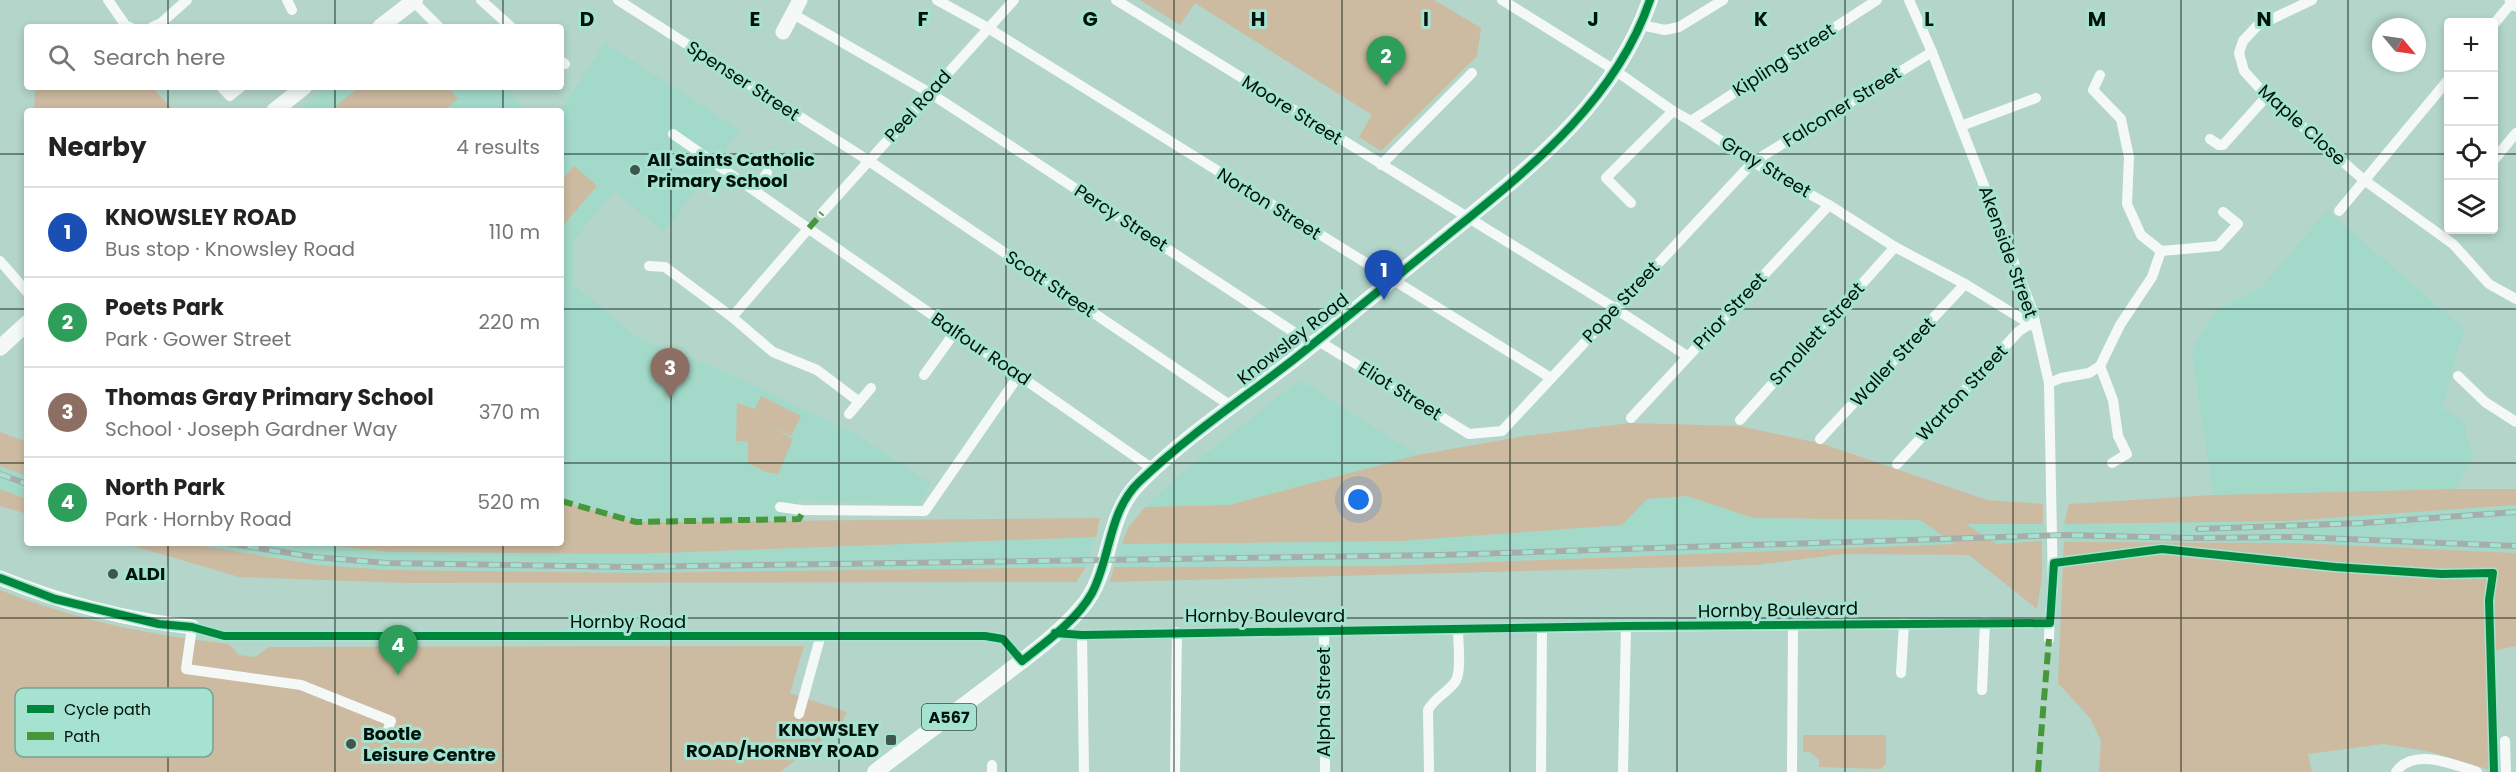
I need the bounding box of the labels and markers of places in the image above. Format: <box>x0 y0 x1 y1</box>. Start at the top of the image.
pin: 2 <box>1366 36 1406 86</box>
place label: All Saints Catholic Primary School <box>647 147 815 193</box>
marker: All Saints Catholic Primary School <box>628 163 642 177</box>
pin: 1 <box>1364 250 1404 300</box>
pin: 3 <box>650 348 690 398</box>
place label: ALDI <box>125 561 165 586</box>
marker: ALDI <box>106 567 120 581</box>
pin: 4 <box>378 626 418 675</box>
place label: KNOWSLEY ROAD/HORNBY ROAD <box>686 717 879 763</box>
place label: Bootle Leisure Centre <box>363 721 496 767</box>
marker: KNOWSLEY ROAD/HORNBY ROAD <box>884 733 898 747</box>
marker: Bootle Leisure Centre <box>344 737 358 751</box>

